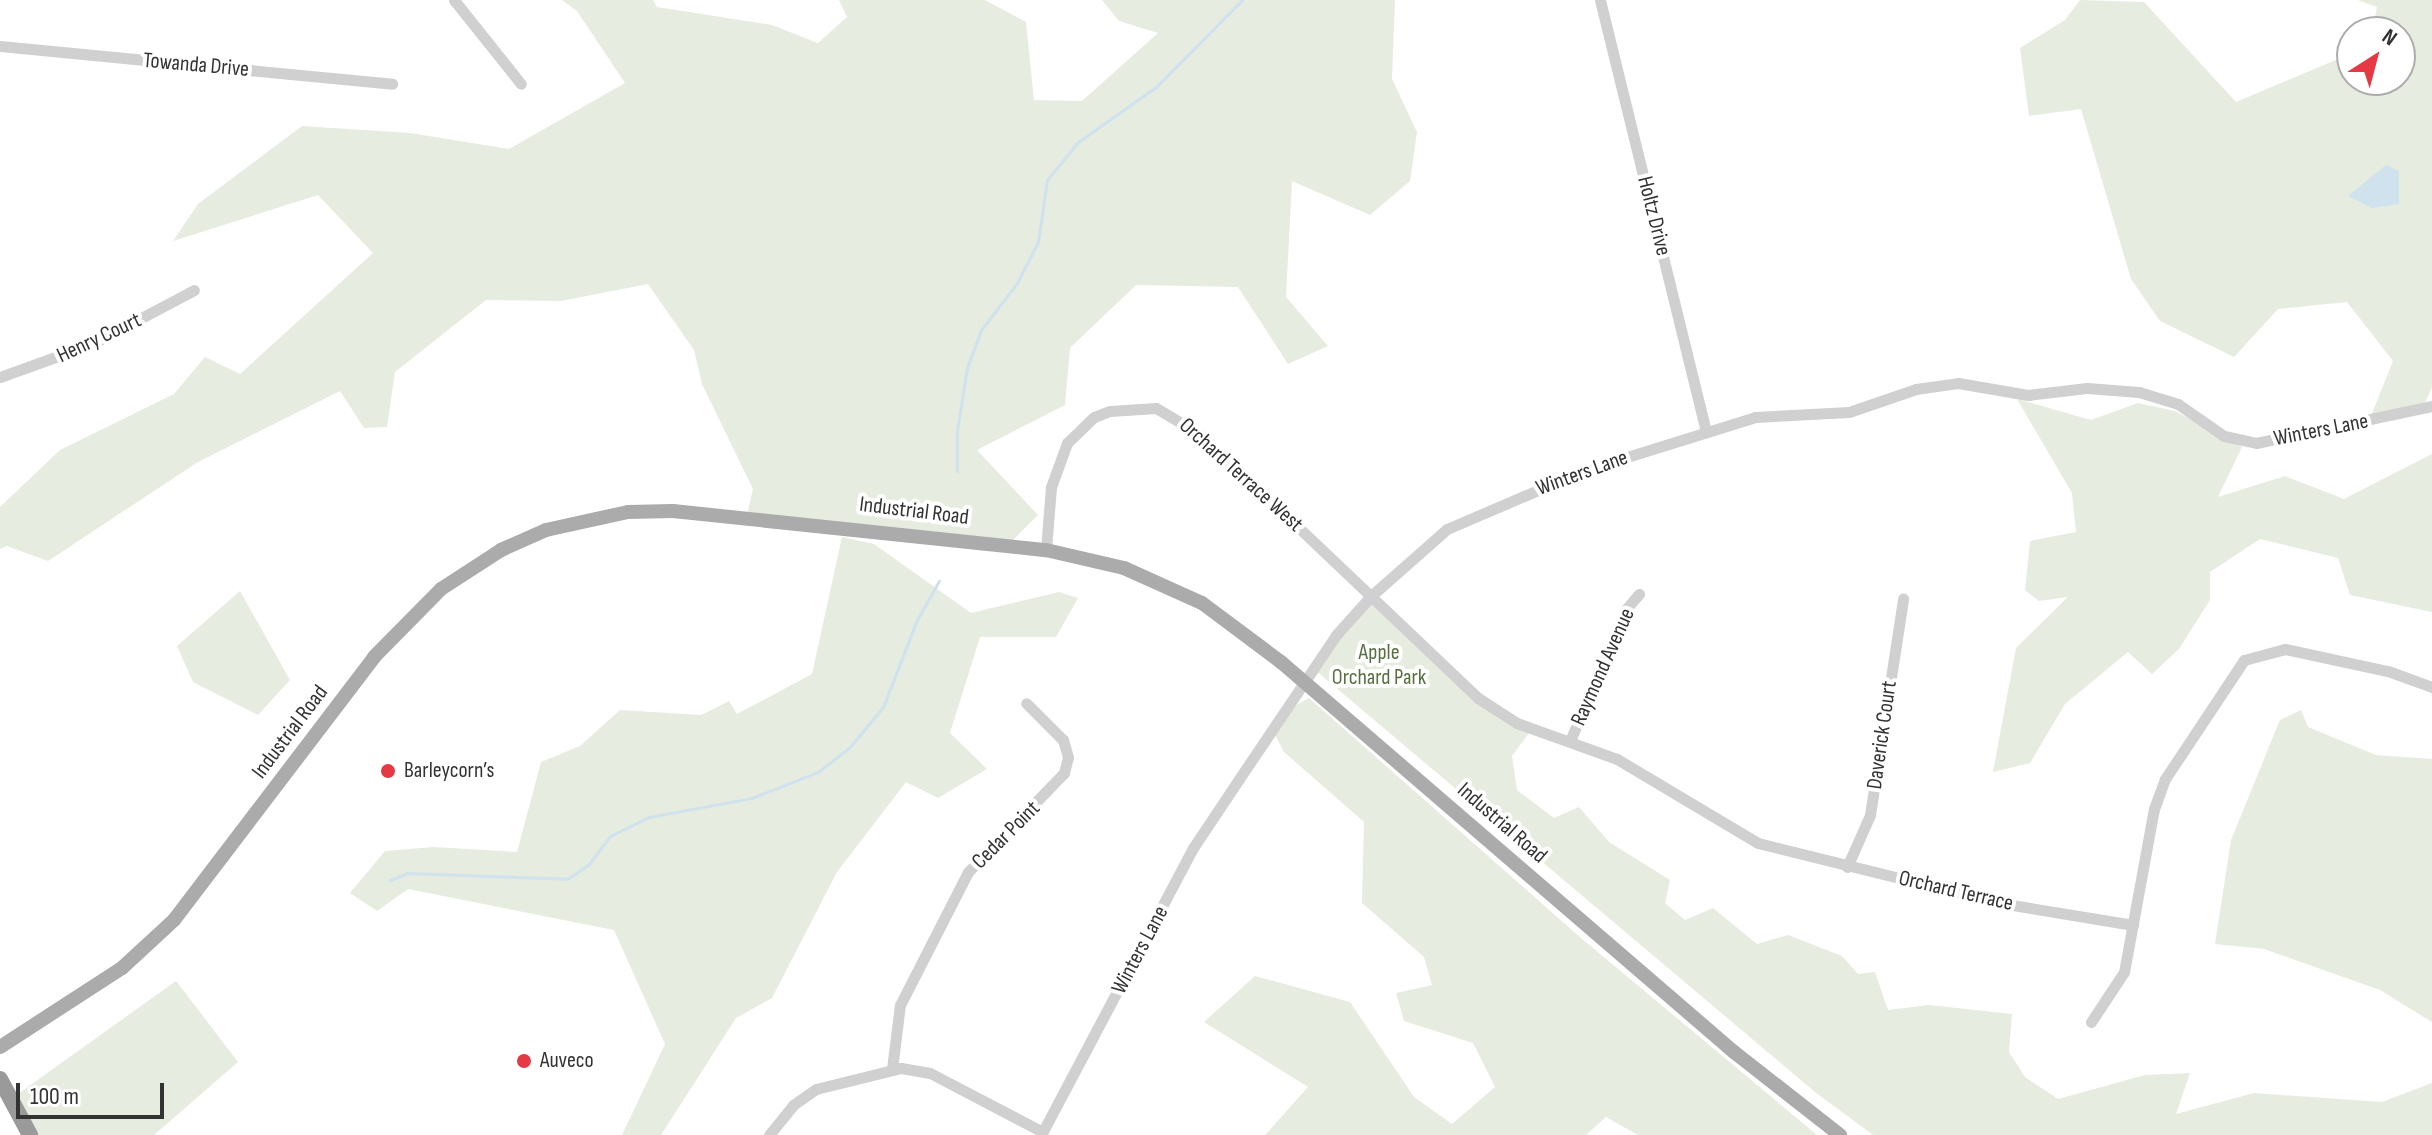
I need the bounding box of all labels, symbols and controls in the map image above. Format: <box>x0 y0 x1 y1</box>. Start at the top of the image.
north arrow <box>2336 16 2416 96</box>
text: N <box>2377 23 2402 52</box>
street label: Towanda Drive <box>142 47 250 83</box>
street label: Holtz Drive <box>1631 173 1677 259</box>
street label: Henry Court <box>53 307 145 369</box>
street label: Winters Lane <box>2272 408 2370 452</box>
street label: Orchard Terrace West <box>1174 412 1308 538</box>
street label: Winters Lane <box>1533 444 1631 502</box>
street label: Industrial Road <box>858 491 970 531</box>
street label: Raymond Avenue <box>1565 604 1641 730</box>
park label: Apple Orchard Park <box>1332 639 1426 690</box>
street label: Daverick Court <box>1861 679 1903 791</box>
street label: Industrial Road <box>246 680 334 784</box>
place label: Barleycorn’s <box>404 758 494 784</box>
marker: Barleycorn’s <box>379 762 397 780</box>
street label: Industrial Road <box>1452 777 1552 869</box>
street label: Cedar Point <box>966 795 1046 875</box>
street label: Orchard Terrace <box>1896 865 2016 917</box>
street label: Winters Lane <box>1106 902 1174 998</box>
place label: Auveco <box>540 1048 594 1074</box>
marker: Auveco <box>515 1052 533 1070</box>
scale bar <box>20 1067 168 1117</box>
text: 100 m <box>30 1082 79 1111</box>

